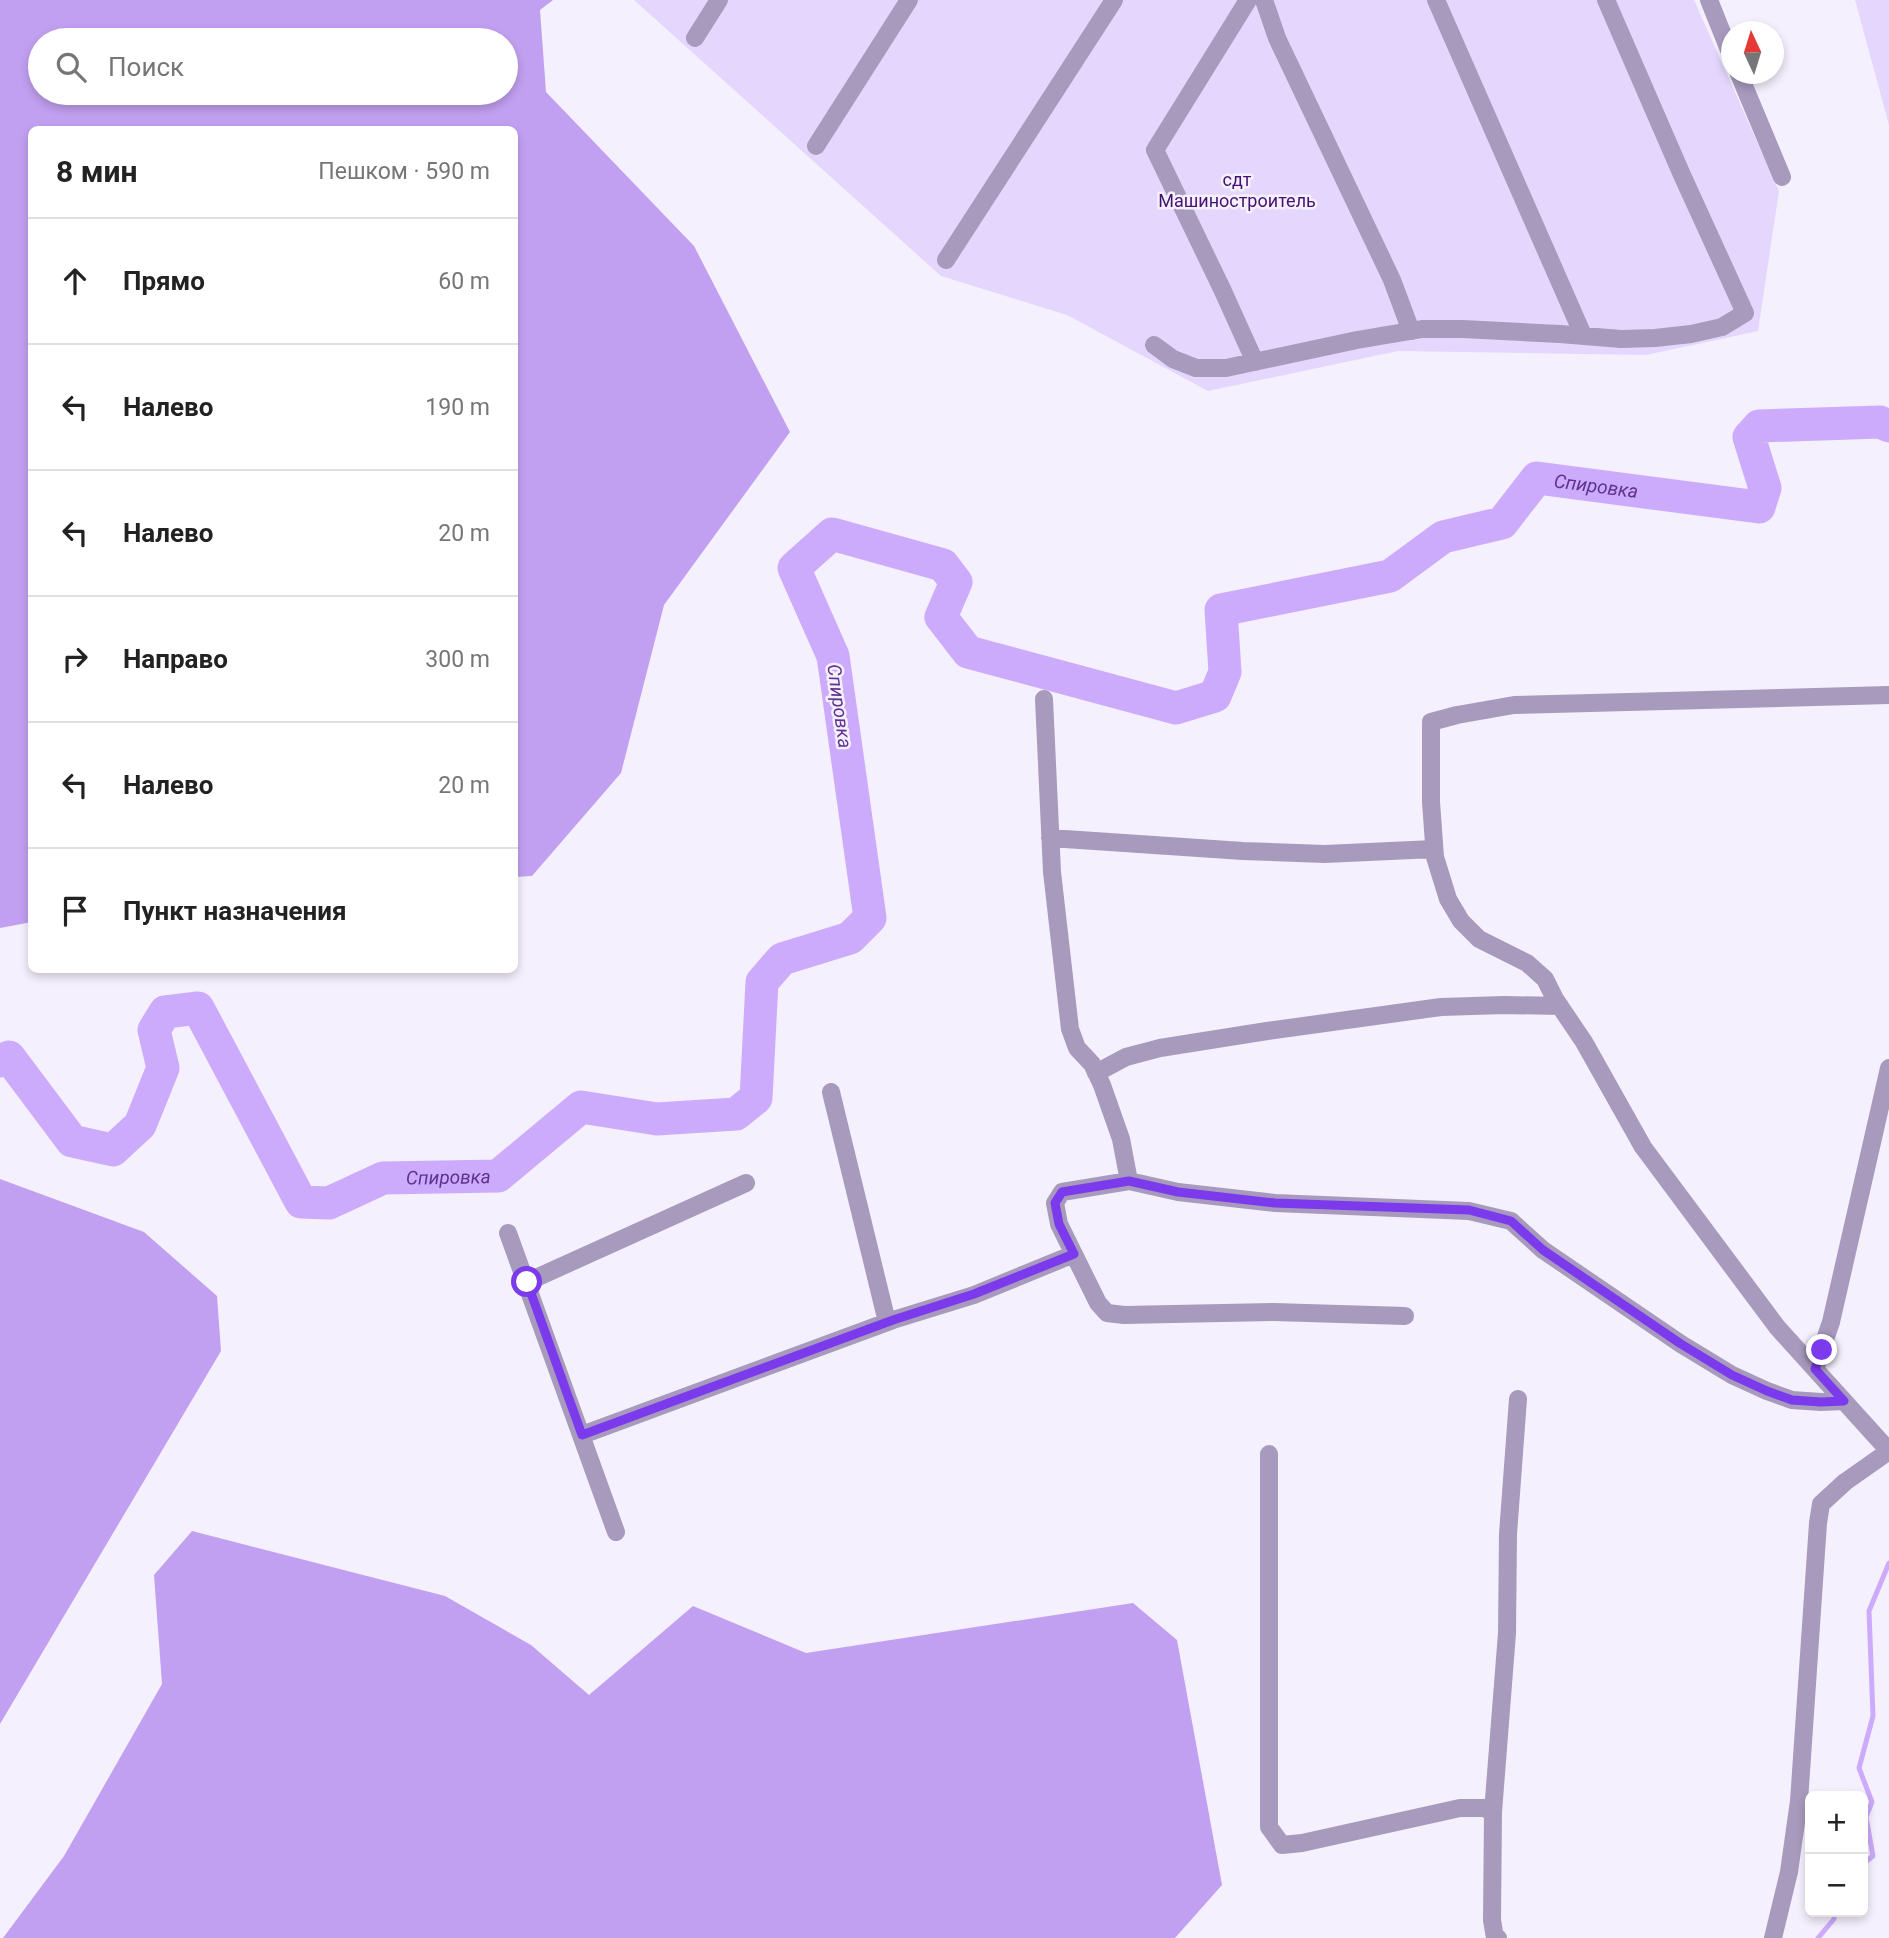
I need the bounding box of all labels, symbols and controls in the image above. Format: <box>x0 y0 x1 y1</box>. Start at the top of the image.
north arrow <box>1721 21 1784 84</box>
search box <box>28 28 518 105</box>
icon: search <box>52 48 90 86</box>
text: Поиск <box>108 52 184 82</box>
text: 8 мин <box>56 154 137 189</box>
text: Пешком · 590 m <box>318 158 490 185</box>
park label: сдт Машиностроитель <box>1158 169 1316 211</box>
icon: ahead <box>56 262 94 300</box>
text: Прямо <box>123 266 205 296</box>
text: 60 m <box>438 268 490 295</box>
icon: left <box>56 388 94 426</box>
text: Налево <box>123 392 213 422</box>
text: 190 m <box>425 394 490 421</box>
water label: Спировка <box>1553 469 1640 503</box>
icon: left <box>56 514 94 552</box>
text: Налево <box>123 518 213 548</box>
text: 20 m <box>438 520 490 547</box>
icon: right <box>56 640 94 678</box>
text: Направо <box>123 644 228 674</box>
text: 300 m <box>425 646 490 673</box>
water label: Спировка <box>822 663 857 750</box>
icon: left <box>56 766 94 804</box>
text: Налево <box>123 770 213 800</box>
text: 20 m <box>438 772 490 799</box>
icon: arrive <box>56 892 94 930</box>
text: Пункт назначения <box>123 896 347 926</box>
water label: Спировка <box>406 1165 491 1190</box>
route start <box>511 1266 542 1297</box>
route end <box>1806 1334 1837 1365</box>
map controls <box>1805 1791 1868 1917</box>
button: + <box>1805 1791 1868 1854</box>
button: − <box>1805 1854 1868 1917</box>

